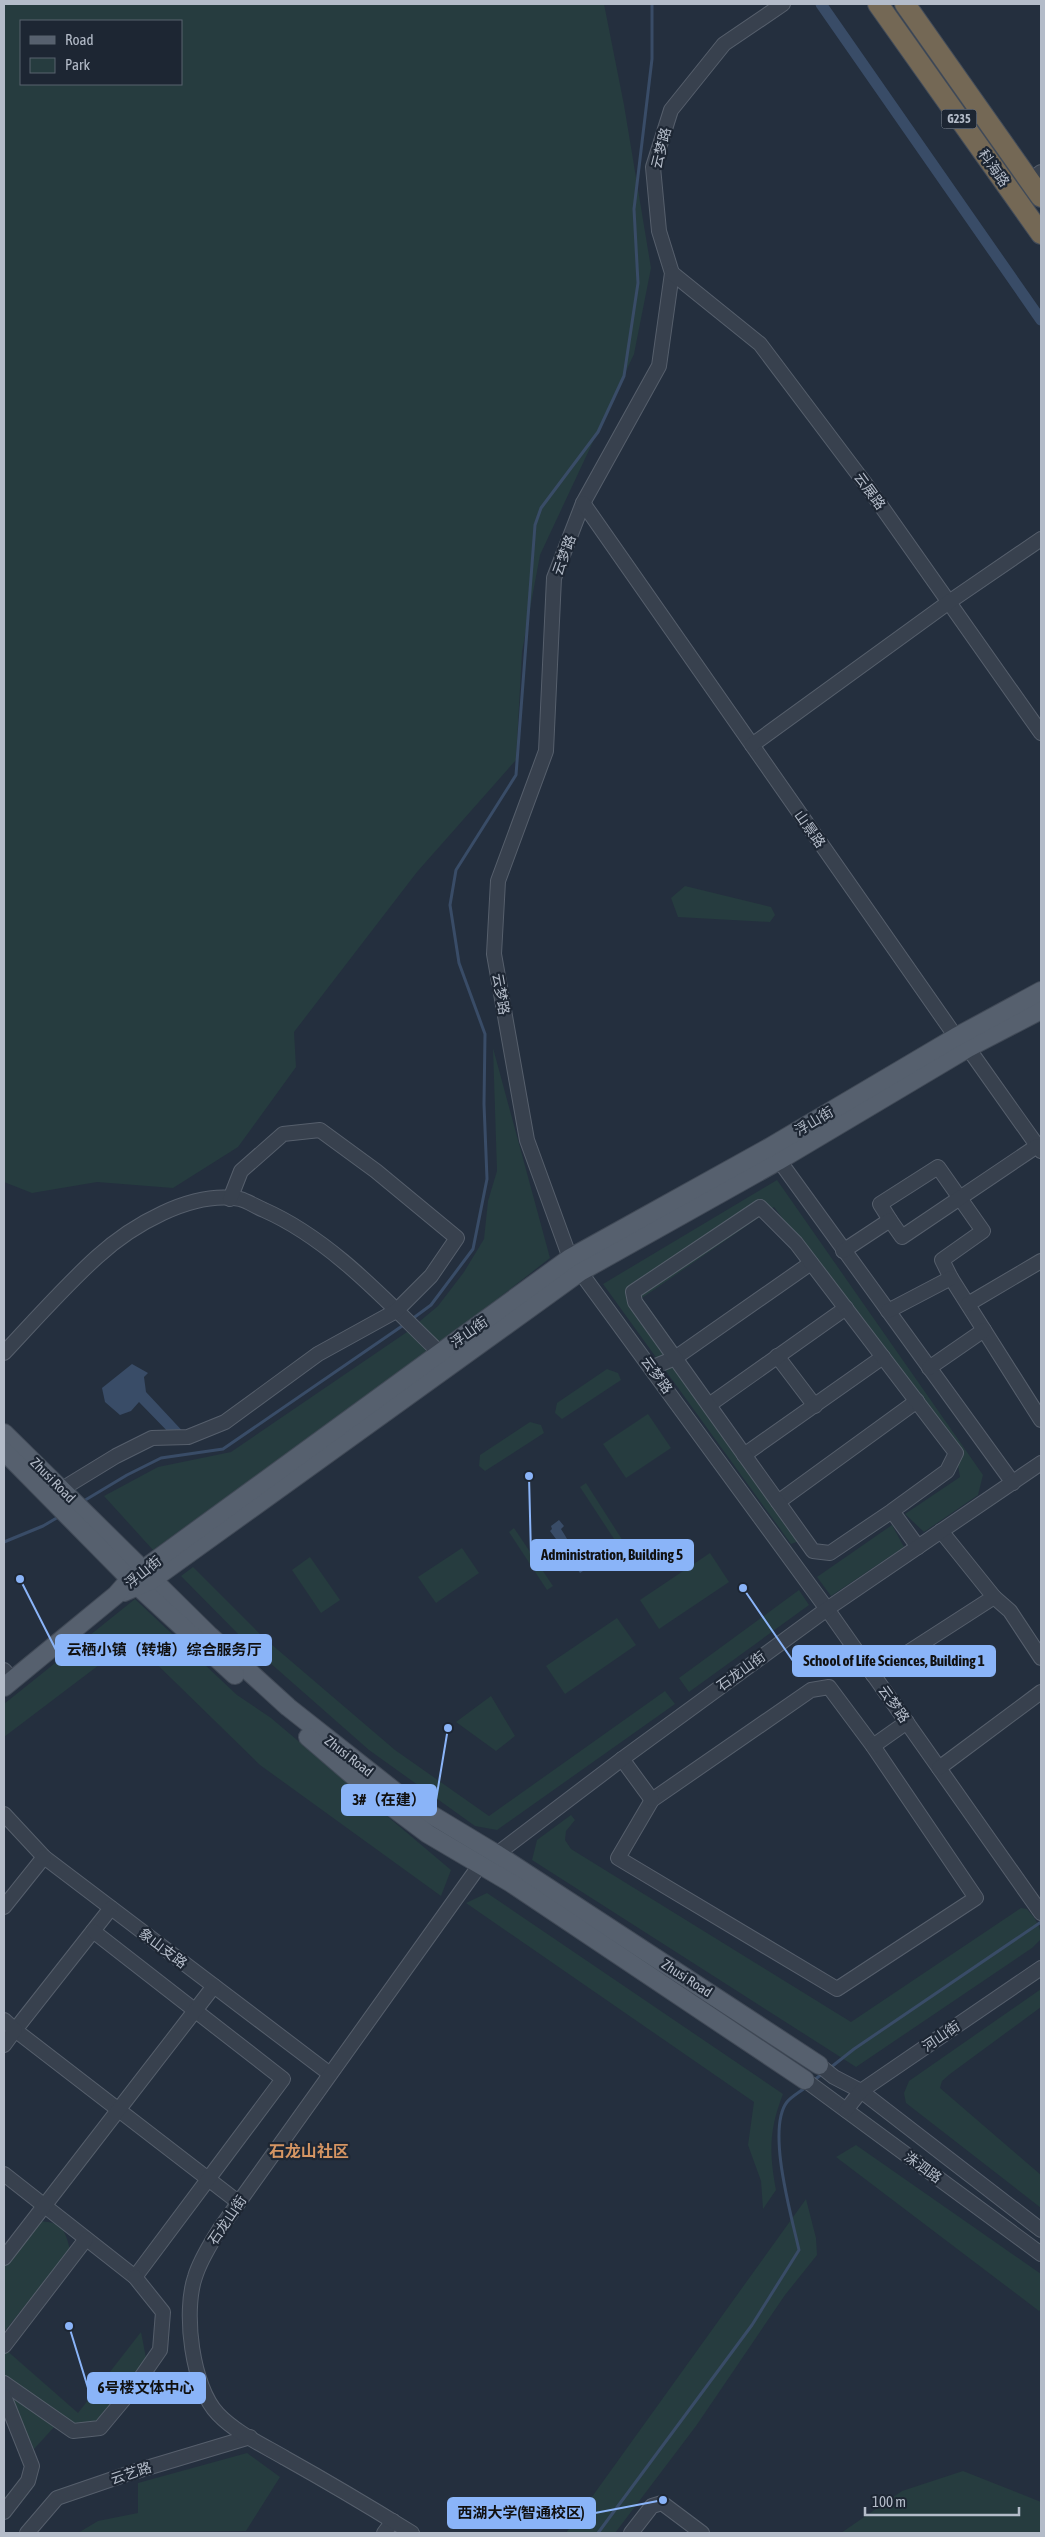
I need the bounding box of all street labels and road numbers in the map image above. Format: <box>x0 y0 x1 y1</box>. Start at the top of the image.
road number: G235 <box>942 110 976 128</box>
street label: 云梦路 <box>648 126 674 170</box>
street label: 科海路 <box>975 146 1013 190</box>
street label: 云展路 <box>851 469 889 513</box>
street label: 云梦路 <box>549 533 579 577</box>
street label: 山景路 <box>791 807 829 851</box>
street label: 云梦路 <box>489 972 513 1016</box>
street label: 浮山街 <box>792 1103 836 1139</box>
street label: 浮山街 <box>447 1313 491 1351</box>
street label: 云梦路 <box>638 1353 676 1397</box>
street label: Zhusi Road <box>27 1454 79 1506</box>
street label: 浮山街 <box>122 1553 164 1591</box>
street label: 石龙山街 <box>714 1648 768 1694</box>
street label: 云梦路 <box>875 1682 913 1726</box>
street label: Zhusi Road <box>322 1732 376 1780</box>
street label: 象山支路 <box>136 1925 190 1971</box>
street label: Zhusi Road <box>659 1956 715 2000</box>
street label: 河山街 <box>919 2018 963 2054</box>
street label: 洙泗路 <box>901 2148 945 2186</box>
street label: 石龙山街 <box>205 2192 249 2248</box>
street label: 云艺路 <box>109 2459 153 2487</box>

